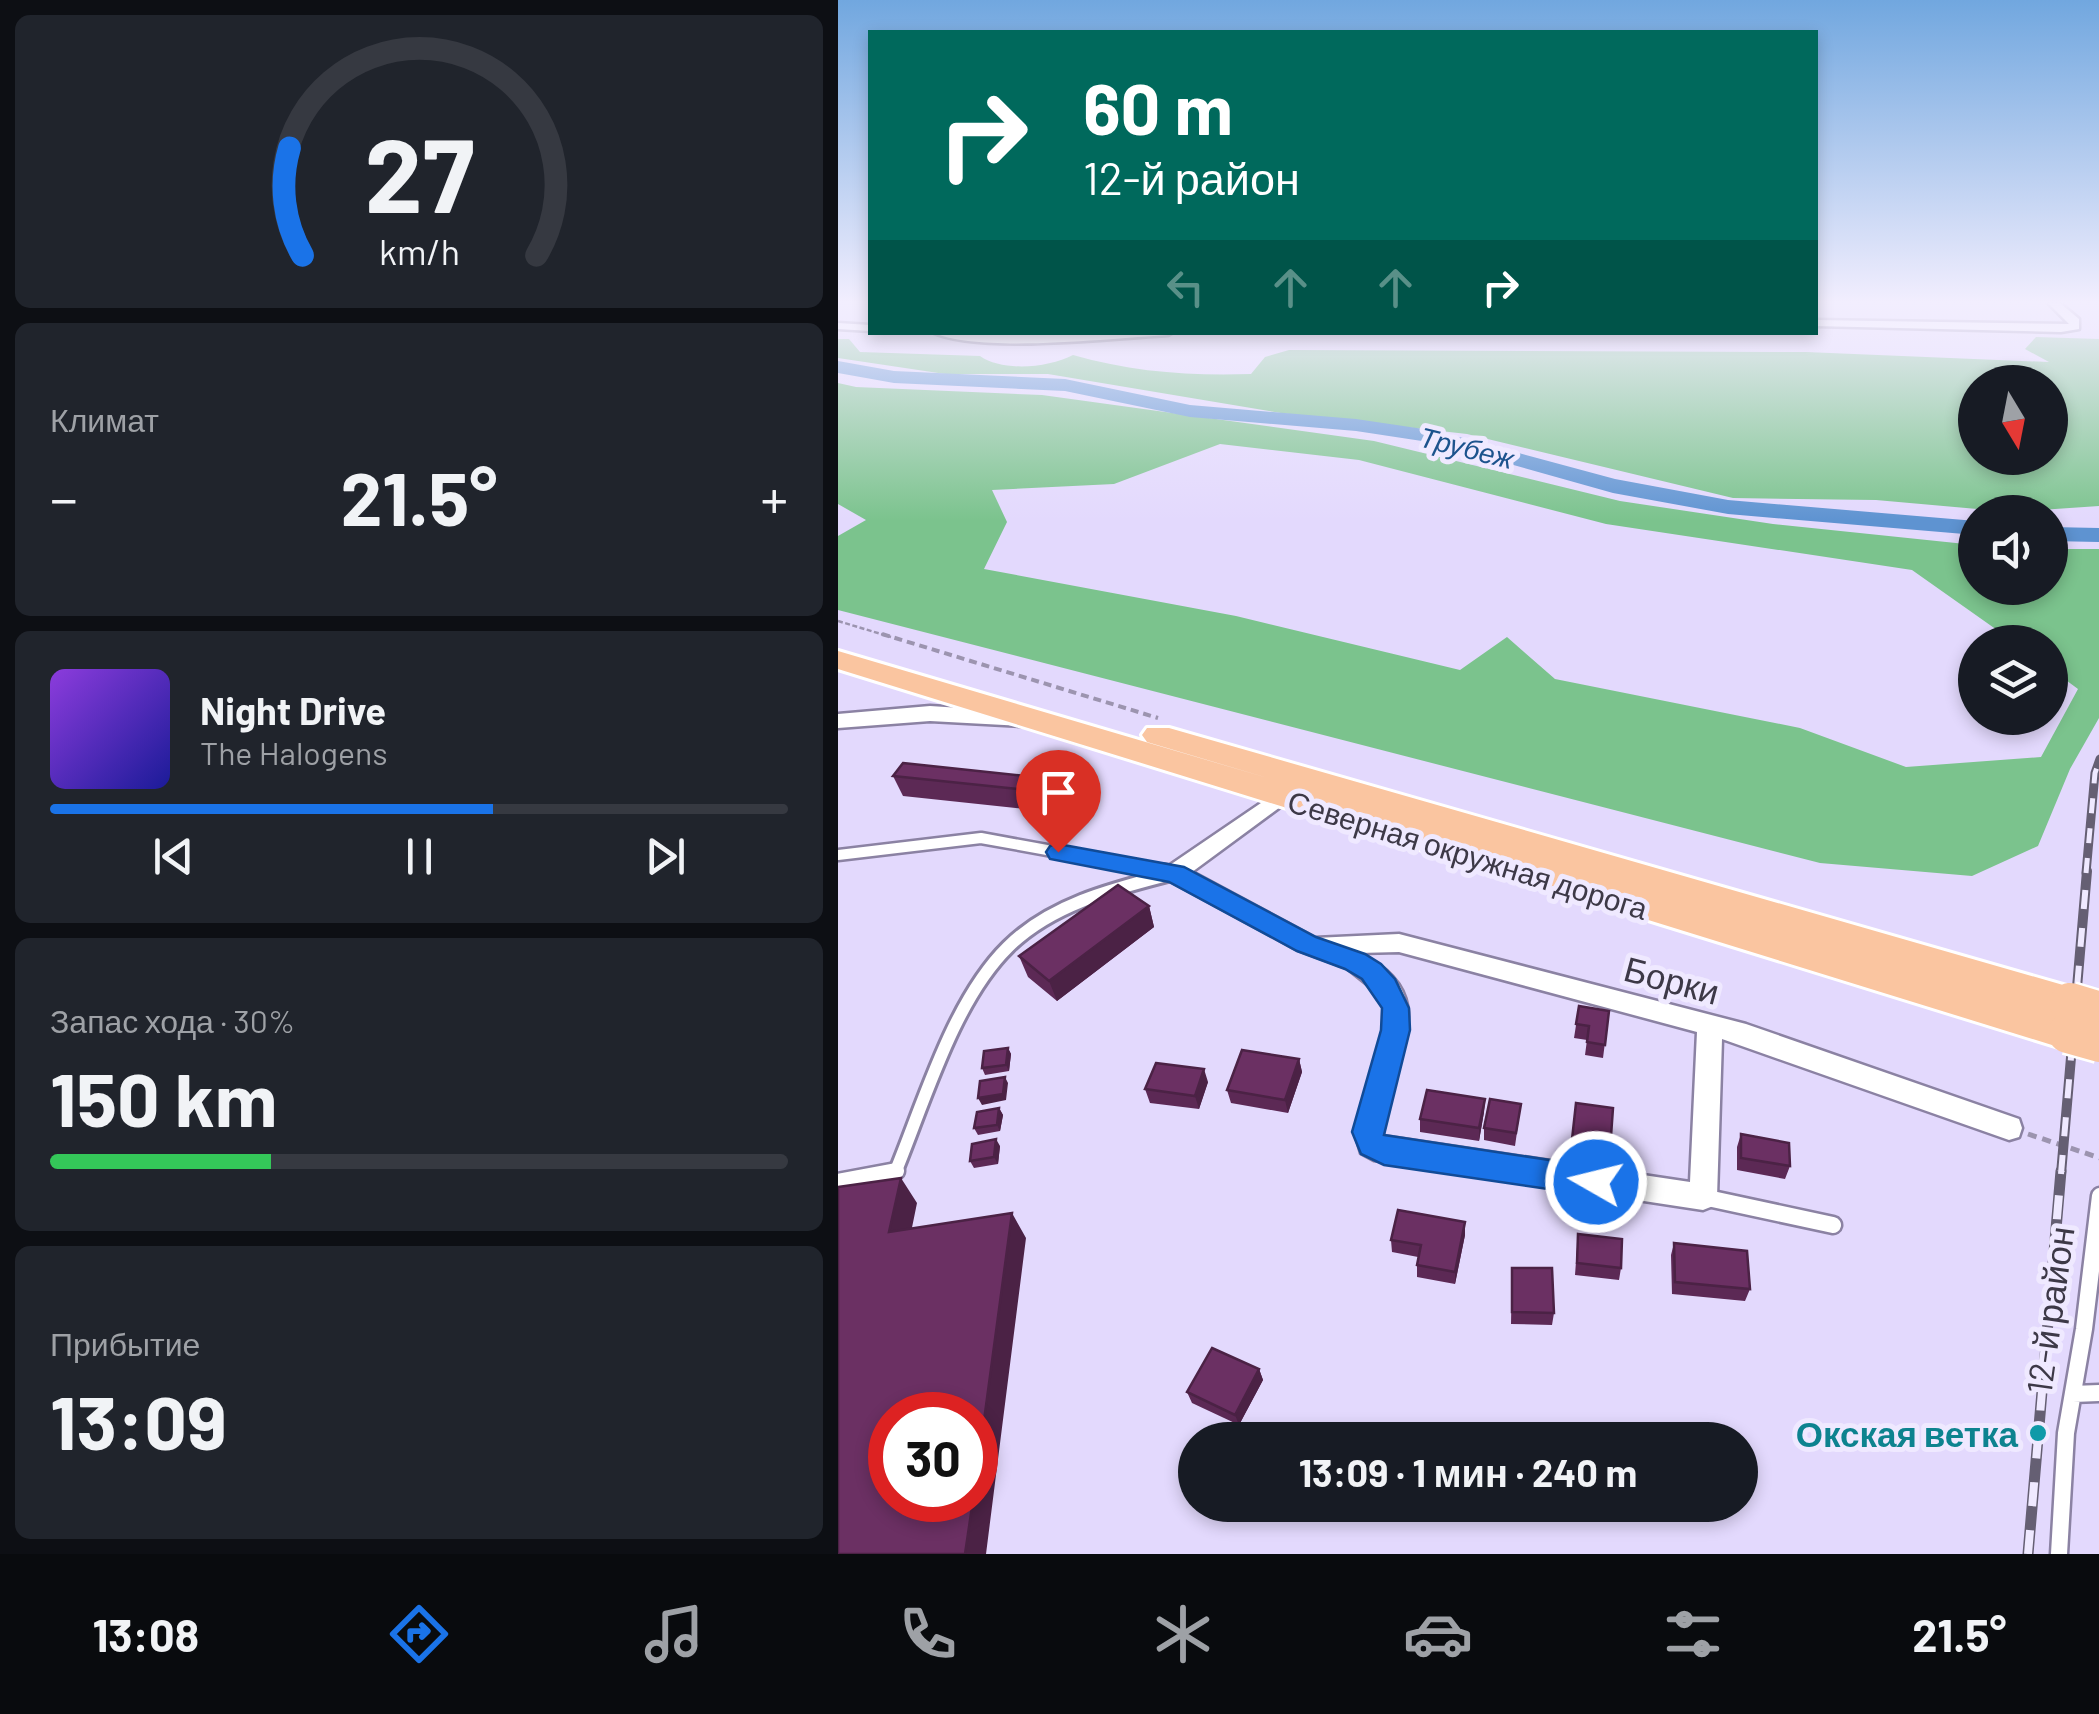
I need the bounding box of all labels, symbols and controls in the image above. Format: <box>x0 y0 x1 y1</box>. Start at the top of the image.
text: 60 m <box>1083 65 1233 149</box>
icon: right <box>918 70 1048 200</box>
text: 27 <box>364 109 474 234</box>
text: 12-й район <box>1083 150 1300 204</box>
text: km/h <box>379 229 459 272</box>
icon: left <box>1158 260 1213 315</box>
icon: ahead <box>1263 260 1318 315</box>
icon: ahead <box>1368 260 1423 315</box>
icon: right <box>1473 260 1528 315</box>
north arrow <box>1958 365 2068 475</box>
map controls <box>1958 365 2068 735</box>
text: Климат <box>50 400 159 438</box>
water label: Трубеж <box>1416 419 1519 475</box>
text: 21.5° <box>341 451 497 541</box>
text: − <box>50 464 78 530</box>
text: + <box>760 464 788 530</box>
button: sound <box>1958 495 2068 605</box>
button: layers <box>1958 625 2068 735</box>
text: Night Drive <box>200 687 386 733</box>
text: The Halogens <box>200 733 388 771</box>
pin <box>1016 750 1101 853</box>
icon: arrive <box>1031 765 1086 820</box>
street label: Северная окружная дорога <box>1284 782 1653 926</box>
icon: previous <box>146 829 201 884</box>
icon: pause <box>392 829 447 884</box>
icon: next <box>638 829 693 884</box>
street label: Борки <box>1620 946 1724 1012</box>
text: Запас хода · 30% <box>50 1001 295 1039</box>
text: 150 km <box>50 1052 277 1142</box>
position arrow <box>1544 1130 1648 1234</box>
street label: 12-й район <box>2016 1224 2082 1396</box>
text: Прибытие <box>50 1324 200 1362</box>
text: 13:09 <box>50 1375 227 1465</box>
speed limit sign: 30 <box>868 1392 998 1522</box>
place label: Окская ветка <box>1796 1412 2019 1454</box>
marker: Окская ветка <box>2027 1422 2049 1444</box>
text: 13:09 · 1 мин · 240 m <box>1299 1449 1637 1495</box>
icon: directions <box>384 1599 454 1669</box>
icon: music <box>639 1599 709 1669</box>
icon: phone <box>893 1599 963 1669</box>
icon: climate <box>1148 1599 1218 1669</box>
icon: car <box>1403 1599 1473 1669</box>
icon: filters <box>1658 1599 1728 1669</box>
text: 13:08 <box>92 1607 199 1661</box>
text: 21.5° <box>1912 1607 2007 1661</box>

